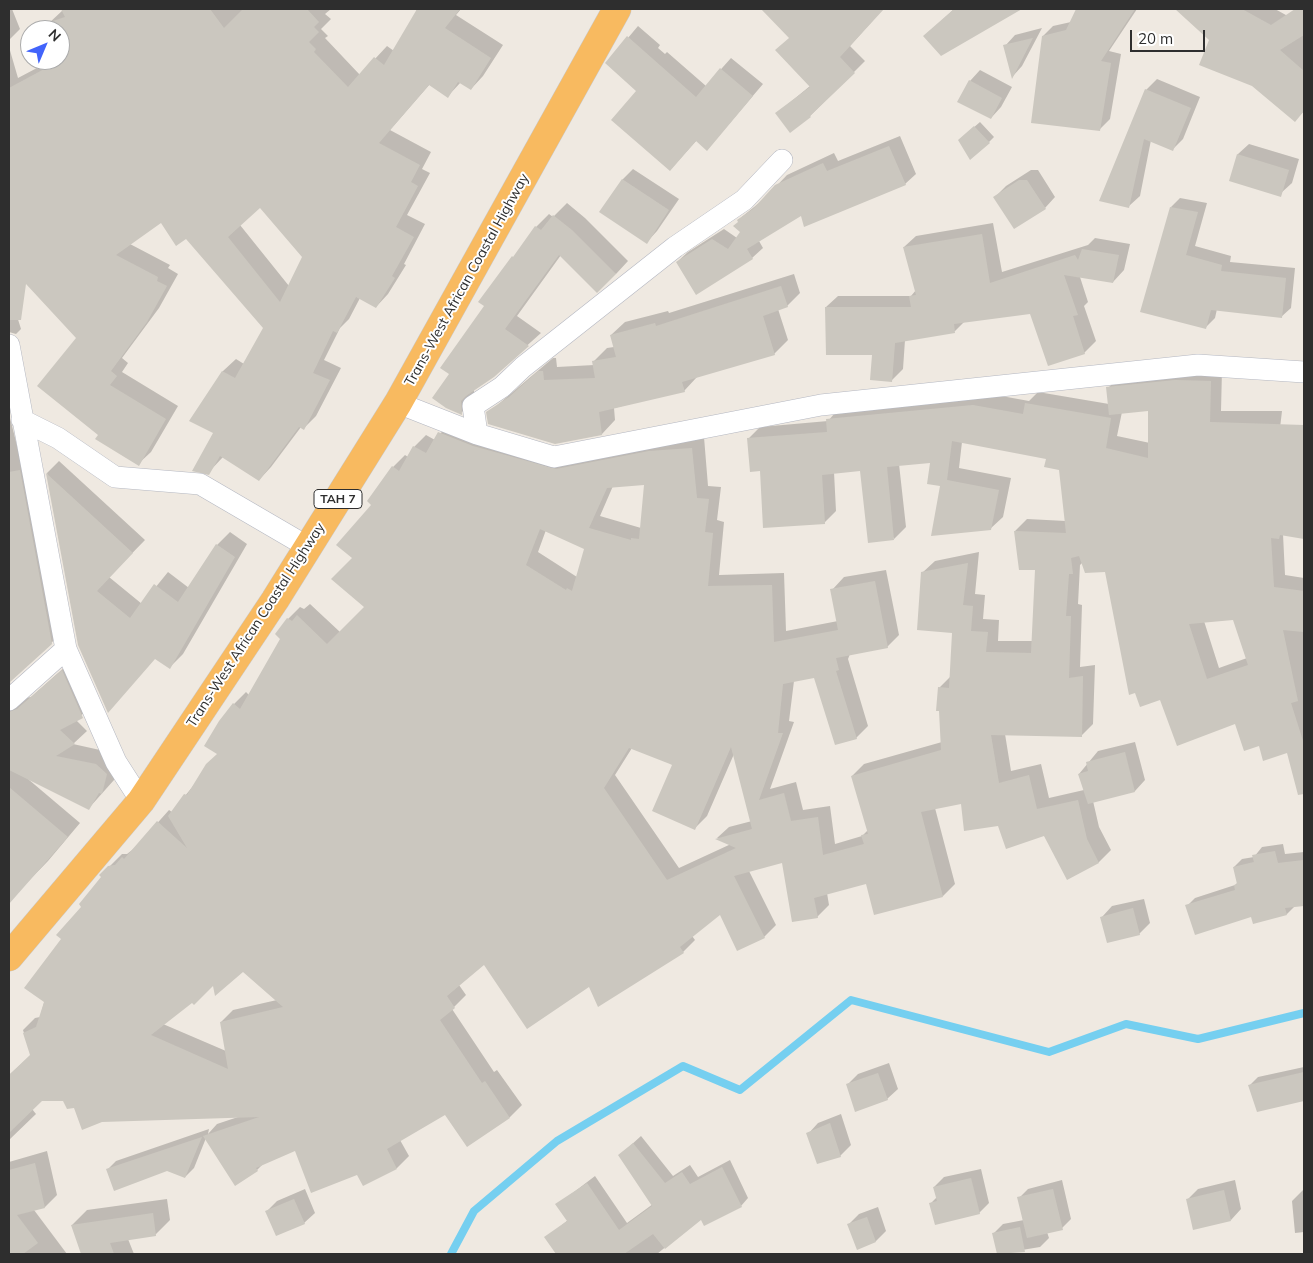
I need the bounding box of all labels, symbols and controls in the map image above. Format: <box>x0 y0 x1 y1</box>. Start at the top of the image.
north arrow <box>20 20 70 70</box>
scale bar <box>1133 20 1208 52</box>
text: N <box>45 25 65 45</box>
text: 20 m <box>1138 29 1173 48</box>
street label: Trans-West African Coastal Highway <box>401 171 533 389</box>
road number: TAH 7 <box>314 489 362 508</box>
street label: Trans-West African Coastal Highway <box>183 520 329 730</box>

